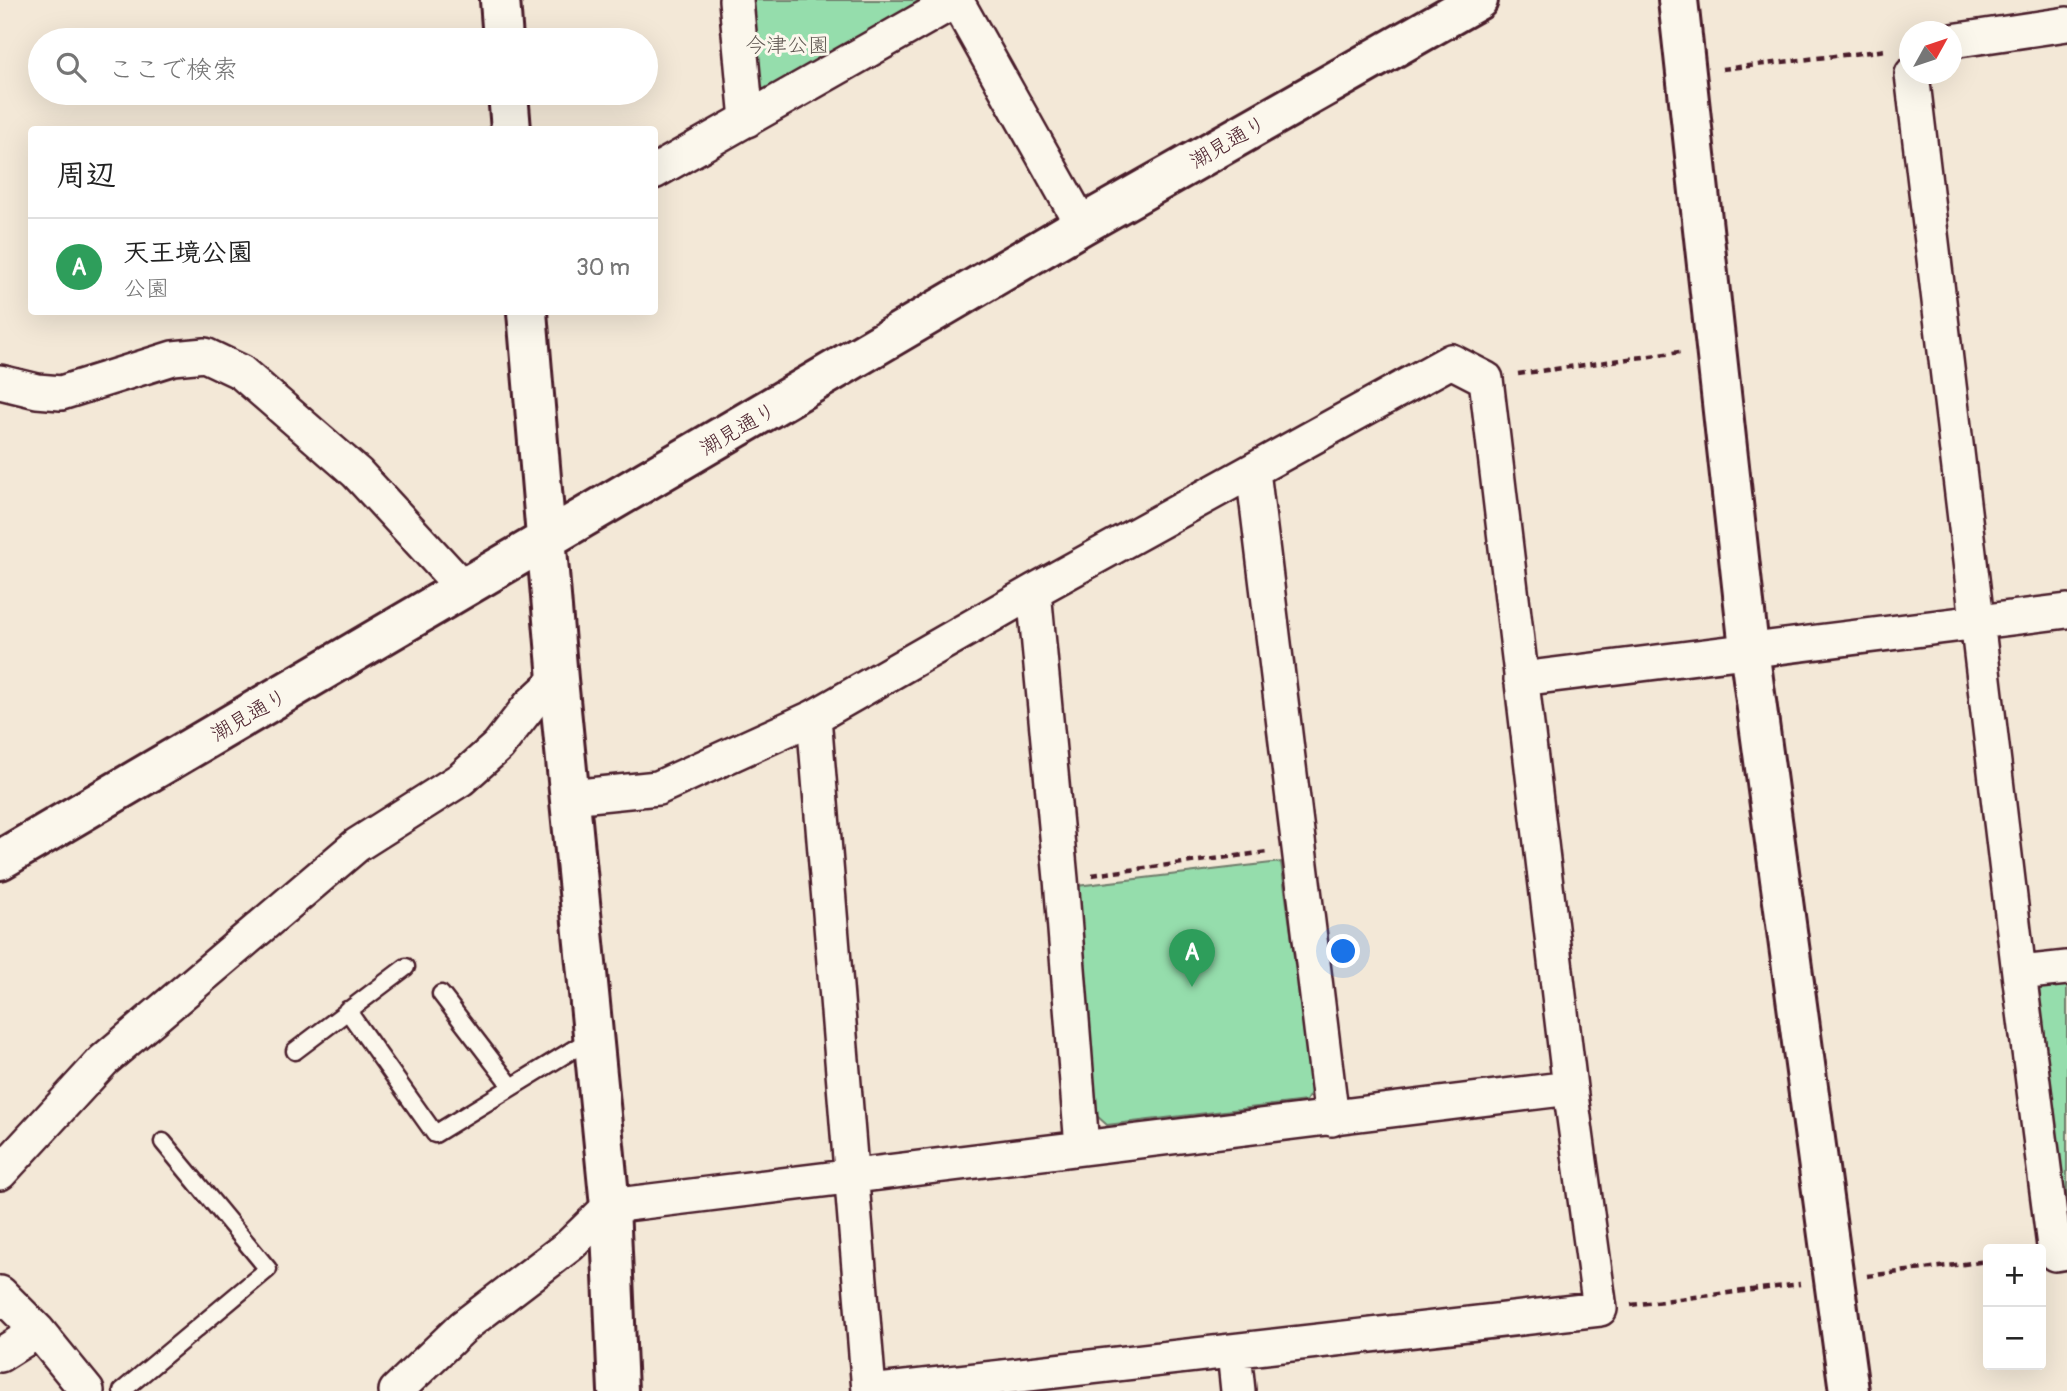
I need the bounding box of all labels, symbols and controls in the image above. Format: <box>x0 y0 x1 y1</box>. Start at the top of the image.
north arrow <box>1899 21 1962 84</box>
search box <box>28 28 658 105</box>
park label: 今津公園 <box>745 32 829 59</box>
icon: search <box>52 48 90 86</box>
text: ここで検索 <box>108 54 238 86</box>
street label: 潮見通り <box>1185 110 1271 175</box>
text: 周辺 <box>56 157 116 194</box>
text: 天王境公園 <box>123 237 253 269</box>
text: A <box>72 253 86 282</box>
text: 30 m <box>576 253 630 282</box>
text: 公園 <box>123 274 169 303</box>
street label: 潮見通り <box>695 397 781 462</box>
street label: 潮見通り <box>206 683 292 748</box>
pin: A <box>1169 929 1215 987</box>
your location <box>1326 934 1360 968</box>
map controls <box>1983 1244 2046 1370</box>
button: + <box>1983 1244 2046 1307</box>
button: − <box>1983 1307 2046 1370</box>

